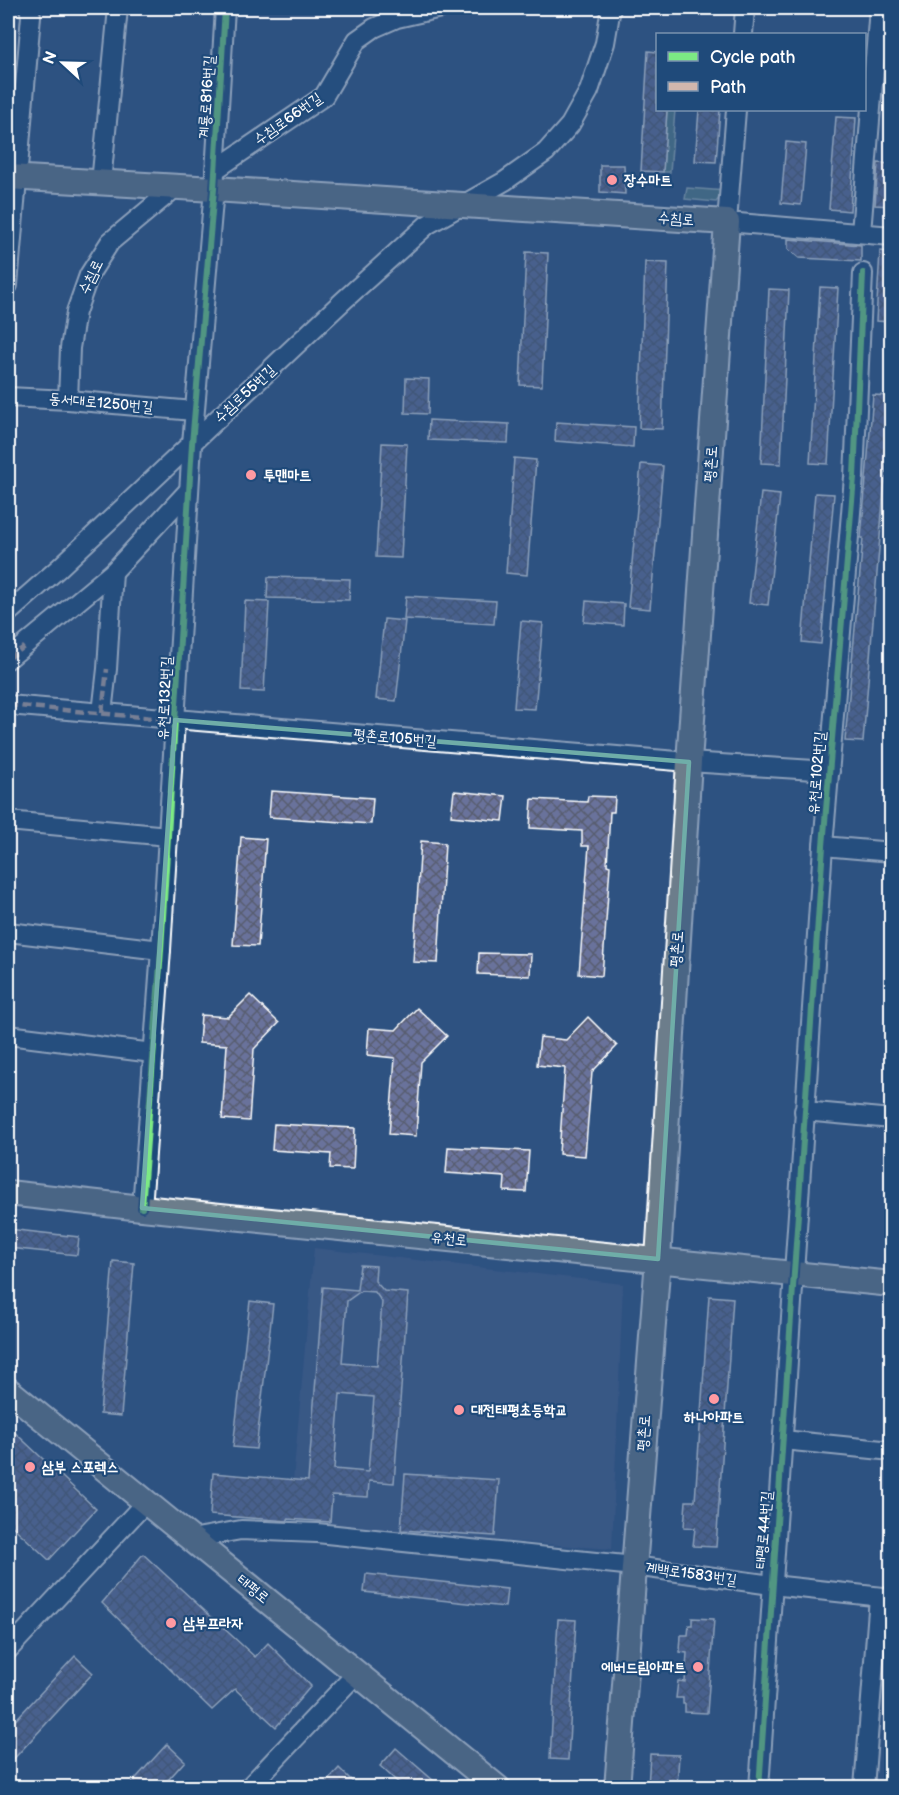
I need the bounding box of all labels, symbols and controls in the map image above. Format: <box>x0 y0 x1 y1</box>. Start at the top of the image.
north arrow <box>33 33 93 93</box>
legend <box>656 33 866 111</box>
text: Cycle path <box>710 47 796 68</box>
text: N <box>39 49 62 67</box>
street label: 계룡로816번길 <box>195 54 219 140</box>
text: Path <box>710 77 746 98</box>
street label: 수침로66번길 <box>250 89 326 149</box>
place label: 장수마트 <box>624 171 672 190</box>
marker: 장수마트 <box>605 173 619 187</box>
street label: 수침로 <box>657 208 695 230</box>
street label: 수침로 <box>75 257 107 297</box>
street label: 수침로55번길 <box>210 361 280 427</box>
street label: 동서대로1250번길 <box>48 389 154 417</box>
street label: 평촌로 <box>700 445 722 483</box>
place label: 투맨마트 <box>263 466 311 485</box>
marker: 투맨마트 <box>244 468 258 482</box>
street label: 유천로132번길 <box>153 655 177 741</box>
street label: 평촌로105번길 <box>353 725 437 751</box>
street label: 유천로102번길 <box>804 730 830 816</box>
street label: 평촌로 <box>666 930 688 968</box>
street label: 유천로 <box>430 1228 468 1250</box>
marker: 하나아파트 <box>707 1392 721 1406</box>
place label: 대전태평초등학교 <box>471 1401 568 1420</box>
marker: 대전태평초등학교 <box>452 1403 466 1417</box>
place label: 하나아파트 <box>684 1408 744 1427</box>
street label: 평촌로 <box>633 1414 655 1452</box>
place label: 삼부 스포렉스 <box>41 1458 118 1477</box>
marker: 삼부 스포렉스 <box>23 1460 37 1474</box>
street label: 태평로44번길 <box>751 1490 777 1570</box>
street label: 계백로1583번길 <box>644 1558 738 1590</box>
street label: 태평로 <box>233 1570 273 1608</box>
place label: 삼부프라자 <box>182 1614 243 1633</box>
marker: 삼부프라자 <box>164 1616 178 1630</box>
place label: 에버드림아파트 <box>601 1658 686 1677</box>
marker: 에버드림아파트 <box>691 1660 705 1674</box>

